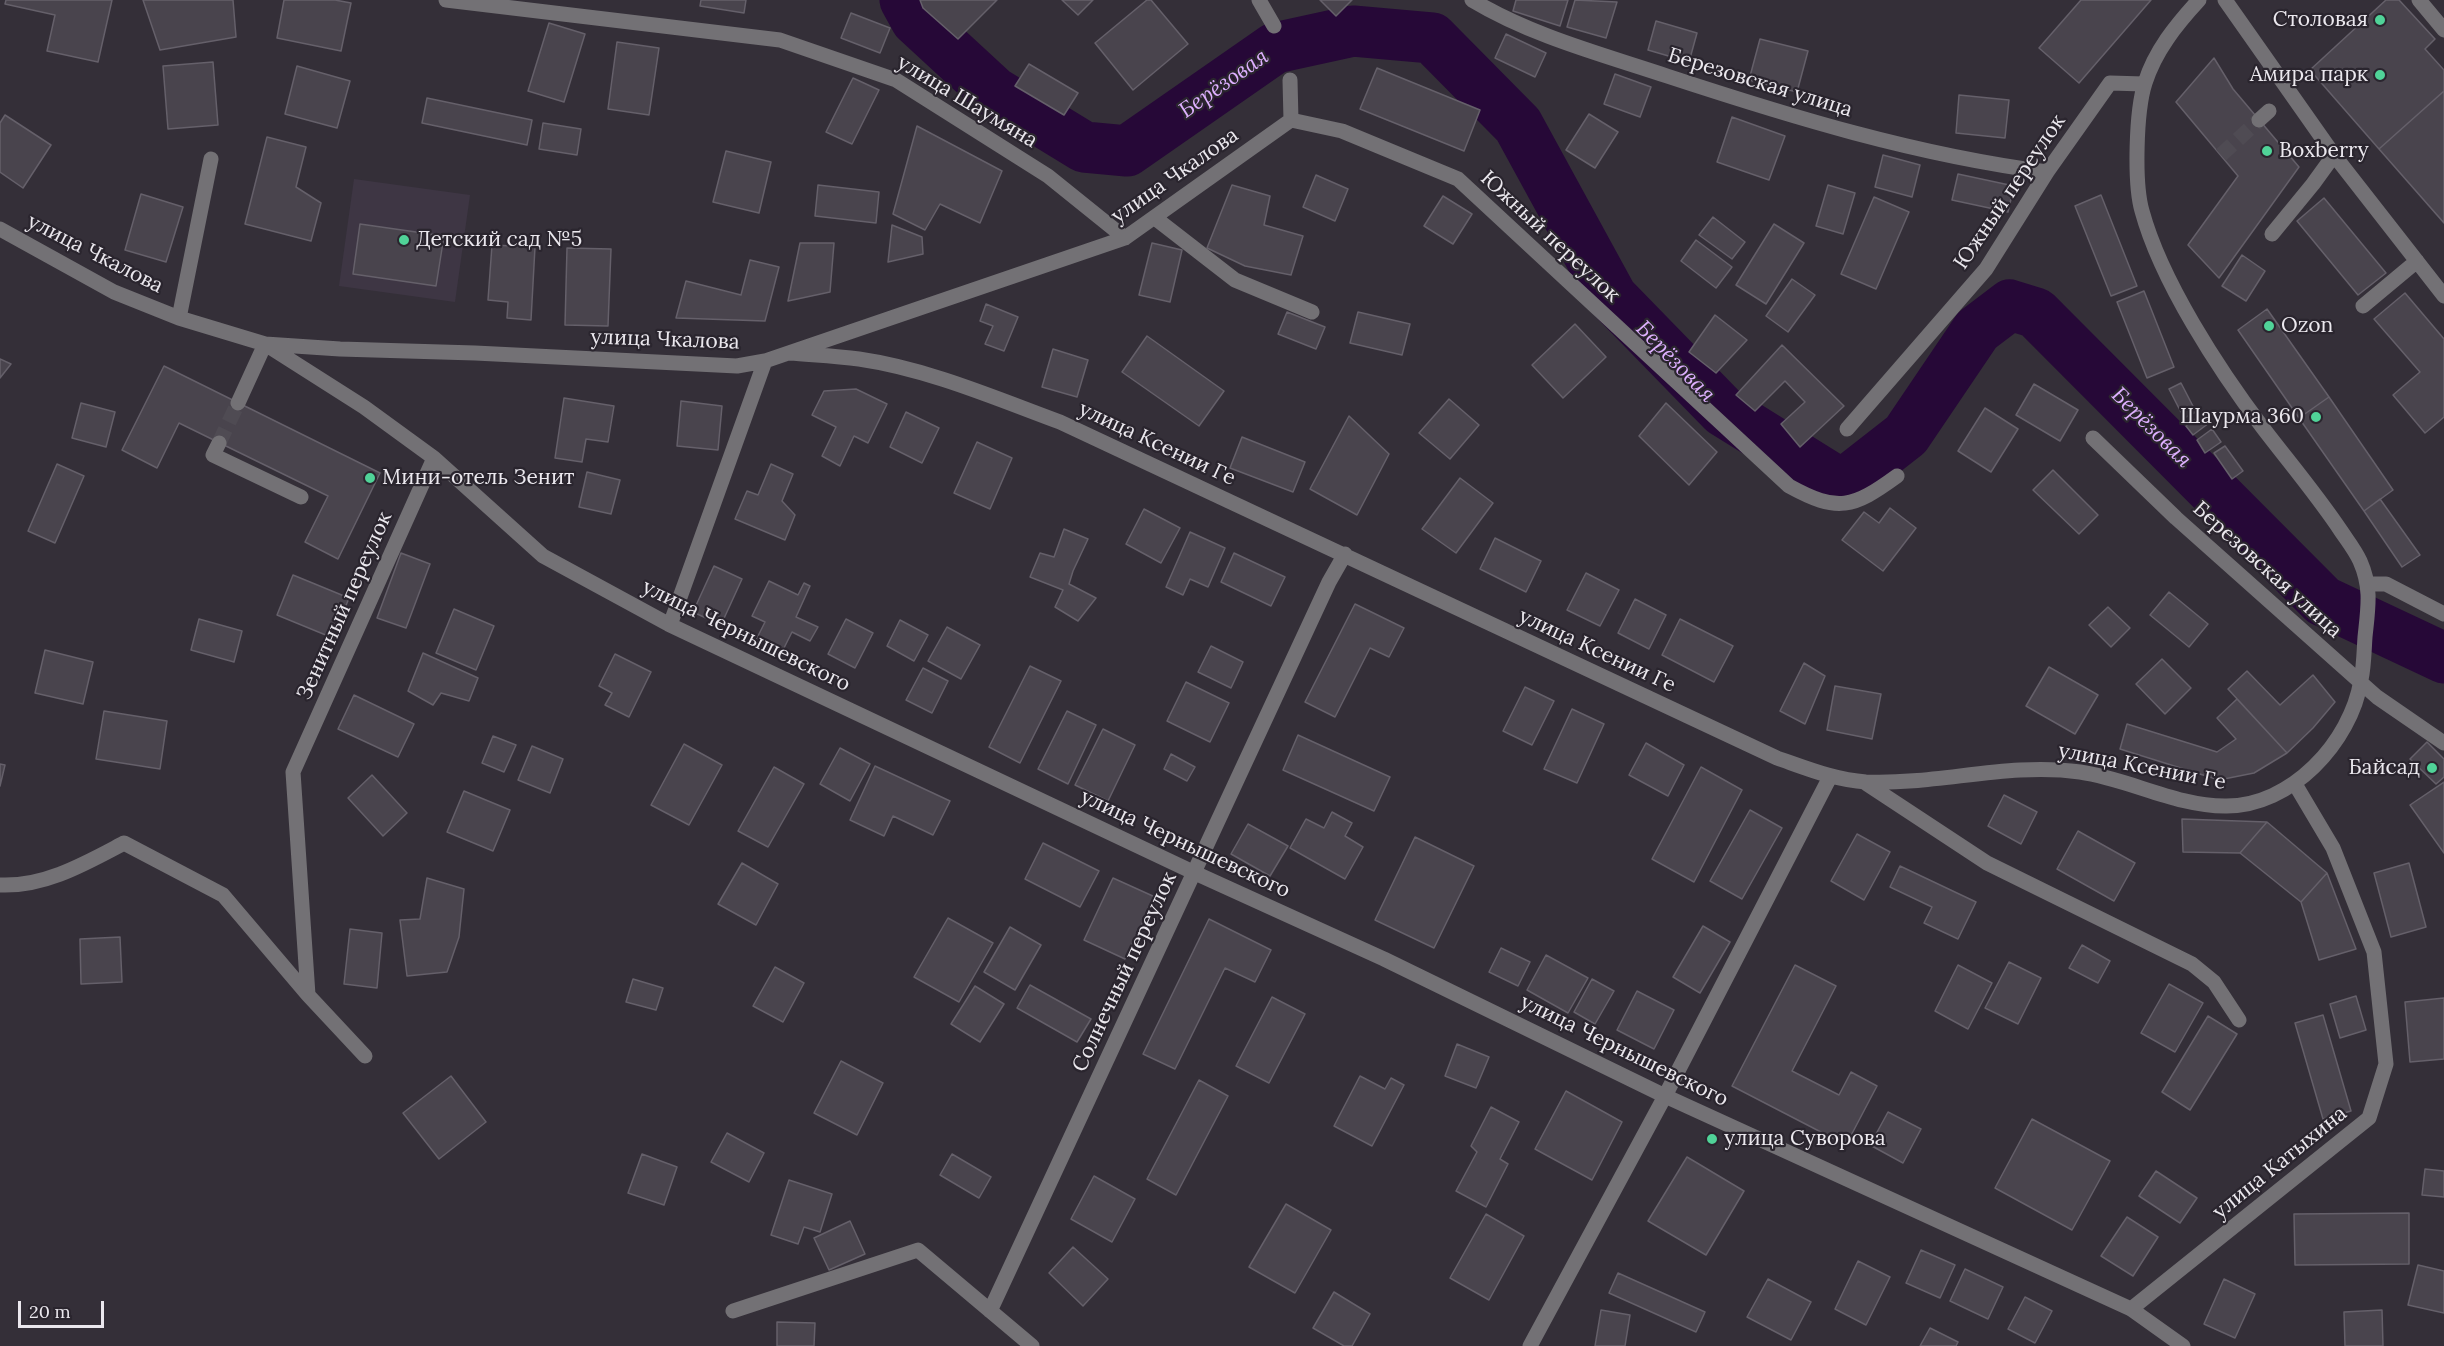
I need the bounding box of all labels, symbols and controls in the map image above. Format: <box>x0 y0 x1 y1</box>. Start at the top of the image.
place label: Столовая <box>2273 7 2368 33</box>
marker: Столовая <box>2373 13 2387 27</box>
street label: Березовская улица <box>1665 43 1855 123</box>
water label: Берёзовая <box>1174 44 1274 124</box>
street label: улица Шаумяна <box>892 50 1042 154</box>
place label: Амира парк <box>2250 62 2368 88</box>
marker: Амира парк <box>2373 68 2387 82</box>
street label: Южный переулок <box>1949 110 2071 274</box>
street label: улица Чкалова <box>1107 123 1243 229</box>
place label: Boxberry <box>2279 138 2369 164</box>
marker: Boxberry <box>2260 144 2274 158</box>
street label: Южный переулок <box>1475 166 1625 308</box>
street label: улица Чкалова <box>23 209 167 299</box>
place label: Детский сад №5 <box>416 227 582 253</box>
marker: Детский сад №5 <box>397 233 411 247</box>
place label: Ozon <box>2281 313 2333 339</box>
water label: Берёзовая <box>1630 316 1720 408</box>
marker: Ozon <box>2262 319 2276 333</box>
street label: улица Чкалова <box>590 325 740 355</box>
water label: Берёзовая <box>2105 382 2197 474</box>
street label: улица Ксении Ге <box>1075 397 1239 491</box>
place label: Шаурма 360 <box>2180 404 2304 430</box>
marker: Шаурма 360 <box>2309 410 2323 424</box>
place label: Мини-отель Зенит <box>382 465 574 491</box>
marker: Мини-отель Зенит <box>363 471 377 485</box>
street label: Березовская улица <box>2187 496 2347 644</box>
street label: Зенитный переулок <box>292 508 398 704</box>
street label: улица Чернышевского <box>638 575 854 697</box>
street label: улица Ксении Ге <box>1515 604 1679 698</box>
street label: улица Ксении Ге <box>2056 738 2228 796</box>
place label: Байсад <box>2349 755 2420 781</box>
marker: Байсад <box>2425 761 2439 775</box>
street label: улица Чернышевского <box>1076 784 1294 904</box>
street label: Солнечный переулок <box>1067 868 1183 1076</box>
street label: улица Чернышевского <box>1516 990 1732 1112</box>
street label: улица Катыхина <box>2208 1101 2352 1225</box>
place label: улица Суворова <box>1724 1126 1886 1152</box>
marker: улица Суворова <box>1705 1132 1719 1146</box>
scale bar <box>21 1289 106 1327</box>
text: 20 m <box>29 1300 71 1323</box>

